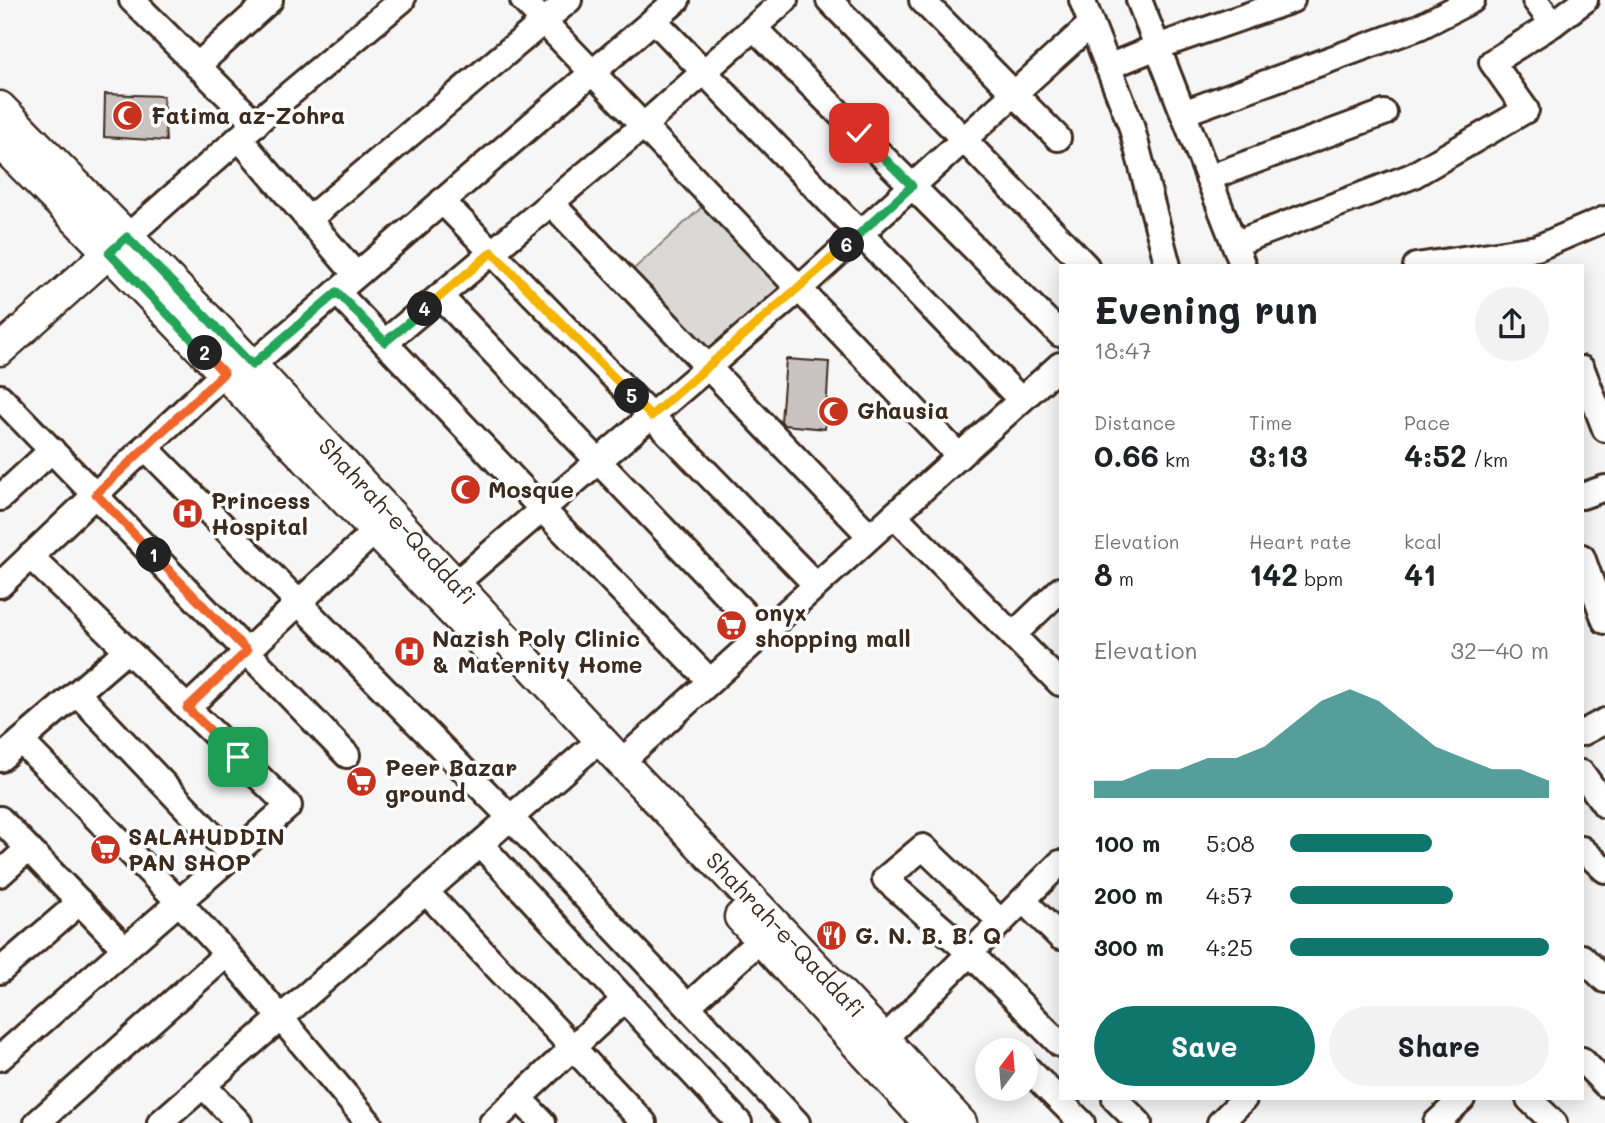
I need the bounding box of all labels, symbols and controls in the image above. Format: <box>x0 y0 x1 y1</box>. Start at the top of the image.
mosque icon: Fatima az-Zohra <box>111 99 145 133</box>
place label: Fatima az-Zohra <box>151 100 345 130</box>
pin <box>829 103 889 163</box>
icon: check <box>840 114 878 152</box>
pin: 6 <box>830 228 864 262</box>
text: 6 <box>841 232 852 257</box>
text: Evening run <box>1094 284 1318 334</box>
button: share <box>1475 287 1549 361</box>
pin: 4 <box>408 292 442 326</box>
text: 4 <box>418 296 431 321</box>
text: 18:47 <box>1094 335 1152 365</box>
pin: 2 <box>188 336 222 370</box>
text: 2 <box>199 340 210 365</box>
pin: 5 <box>614 378 650 414</box>
text: 5 <box>626 383 637 408</box>
mosque icon: Ghausia <box>817 394 851 428</box>
place label: Ghausia <box>857 395 949 425</box>
text: Distance <box>1094 410 1176 435</box>
text: Time <box>1249 410 1292 435</box>
text: Pace <box>1404 410 1450 435</box>
street label: Shahrah-e-Qaddafi <box>313 431 483 611</box>
text: 0.66 <box>1094 435 1159 475</box>
text: 3:13 <box>1249 435 1308 475</box>
text: 4:52 <box>1404 435 1467 475</box>
text: km <box>1159 447 1190 472</box>
text: /km <box>1467 447 1508 472</box>
mosque icon: Mosque <box>448 473 482 507</box>
place label: Mosque <box>488 474 574 504</box>
place label: Princess Hospital <box>211 485 310 541</box>
hospital icon: Princess Hospital <box>171 497 205 531</box>
text: Elevation <box>1094 529 1179 554</box>
text: Heart rate <box>1249 529 1352 554</box>
text: kcal <box>1404 529 1442 554</box>
pin: 1 <box>136 538 172 572</box>
text: 1 <box>149 542 158 567</box>
text: 8 <box>1094 554 1113 594</box>
text: 142 <box>1249 554 1298 594</box>
text: 41 <box>1404 554 1436 594</box>
text: m <box>1113 566 1134 591</box>
text: bpm <box>1298 566 1343 591</box>
place label: onyx shopping mall <box>755 597 911 653</box>
supermarket icon: onyx shopping mall <box>715 609 749 643</box>
place label: Nazish Poly Clinic & Maternity Home <box>432 623 643 679</box>
hospital icon: Nazish Poly Clinic & Maternity Home <box>392 635 426 669</box>
text: Elevation <box>1094 635 1197 665</box>
text: 32–40 m <box>1450 635 1549 665</box>
pin <box>208 727 268 787</box>
icon: arrive <box>219 738 257 776</box>
place label: Peer Bazar ground <box>385 752 517 808</box>
supermarket icon: Peer Bazar ground <box>345 764 379 798</box>
place label: SALAHUDDIN PAN SHOP <box>128 821 285 877</box>
text: 100 m <box>1094 828 1160 858</box>
text: 5:08 <box>1206 828 1255 858</box>
supermarket icon: SALAHUDDIN PAN SHOP <box>88 833 122 867</box>
street label: Shahrah-e-Qaddafi <box>700 845 872 1023</box>
text: 200 m <box>1094 880 1163 910</box>
text: 4:57 <box>1206 880 1253 910</box>
restaurant icon: G. N. B. B. Q <box>815 919 849 953</box>
place label: G. N. B. B. Q <box>855 920 1001 950</box>
text: 300 m <box>1094 932 1164 962</box>
text: 4:25 <box>1206 932 1253 962</box>
button: Save <box>1094 1006 1315 1086</box>
button: Share <box>1329 1006 1549 1086</box>
north arrow <box>975 1038 1038 1101</box>
map controls <box>975 1038 1038 1101</box>

